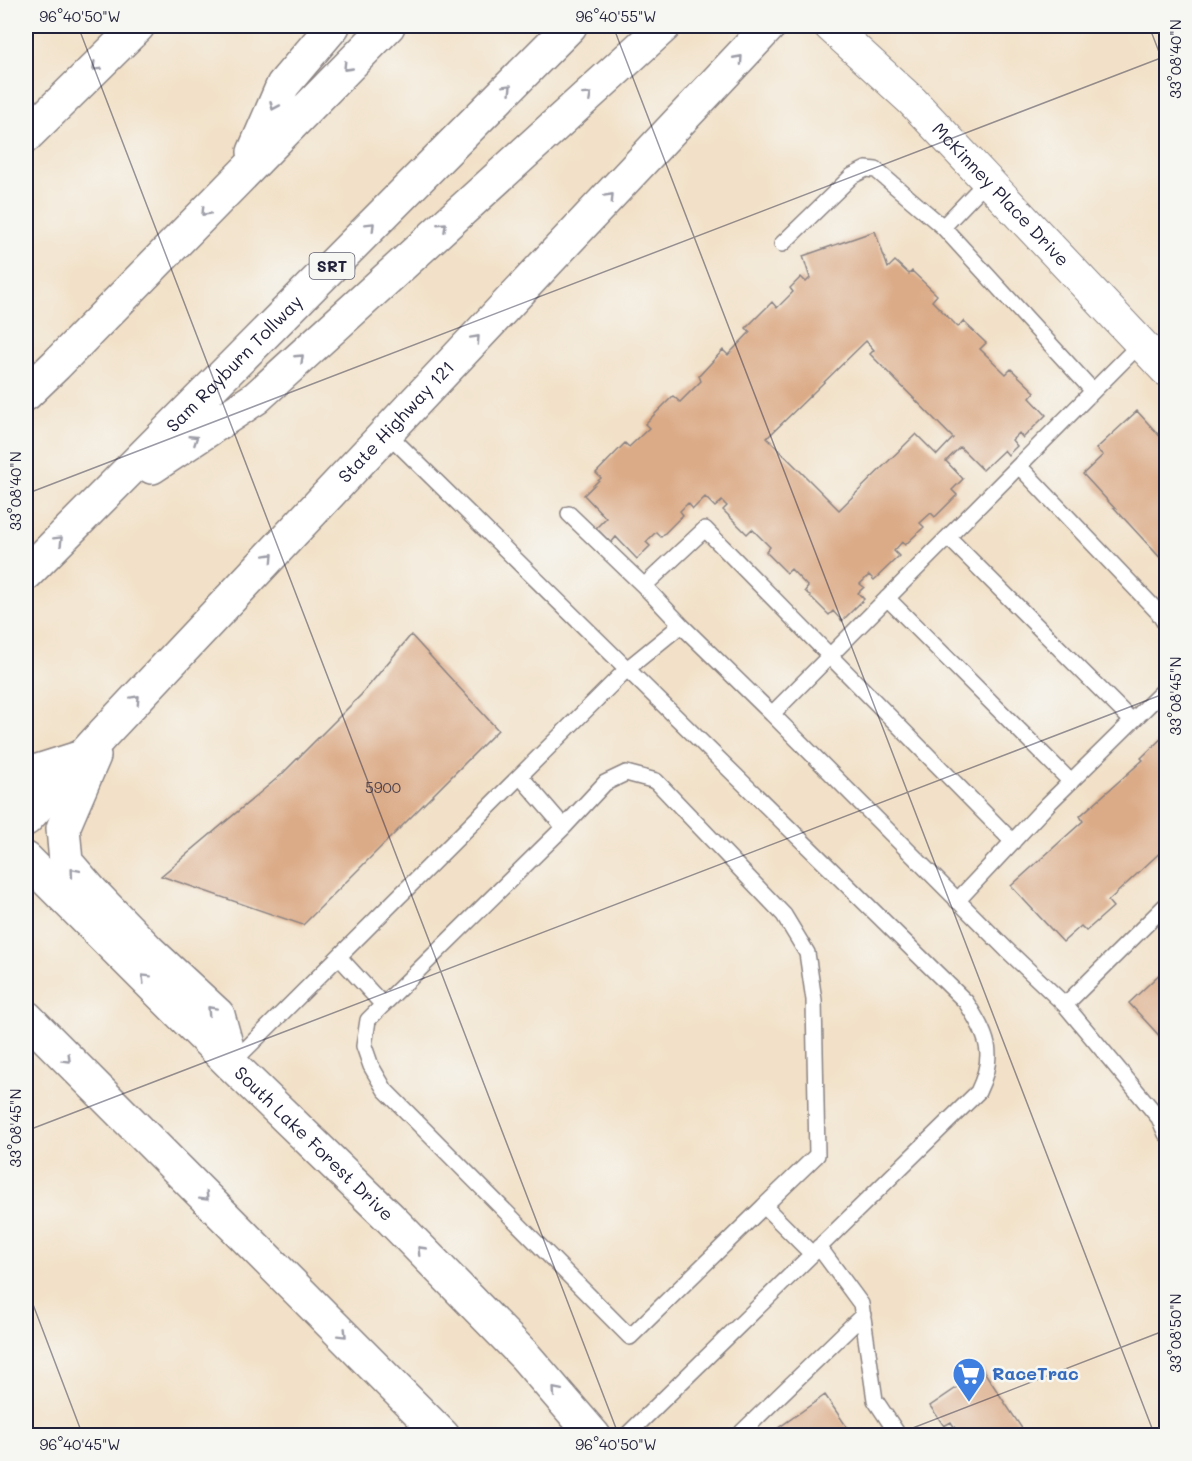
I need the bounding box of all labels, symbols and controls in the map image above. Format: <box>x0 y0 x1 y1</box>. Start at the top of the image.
text: 96°40'50"W <box>39 6 121 26</box>
text: 96°40'55"W <box>575 6 657 26</box>
text: 33°08'40"N <box>1165 19 1185 99</box>
one-way arrow <box>732 55 743 65</box>
one-way arrow <box>93 59 104 70</box>
one-way arrow <box>343 60 354 71</box>
one-way arrow <box>501 84 512 95</box>
one-way arrow <box>581 92 592 103</box>
one-way arrow <box>269 100 281 111</box>
street label: McKinney Place Drive <box>927 117 1075 271</box>
one-way arrow <box>603 193 614 204</box>
one-way arrow <box>201 205 212 215</box>
one-way arrow <box>436 222 447 233</box>
one-way arrow <box>364 223 375 234</box>
road number: SRT <box>310 253 354 279</box>
street label: Sam Rayburn Tollway <box>160 289 307 437</box>
one-way arrow <box>469 335 480 345</box>
one-way arrow <box>293 354 303 365</box>
street label: State Highway 121 <box>332 355 459 488</box>
one-way arrow <box>188 435 199 446</box>
text: 33°08'40"N <box>5 451 25 531</box>
one-way arrow <box>52 536 63 547</box>
one-way arrow <box>263 553 274 563</box>
text: 33°08'45"N <box>1165 657 1185 735</box>
one-way arrow <box>129 695 140 705</box>
house number: 5900 <box>365 777 401 797</box>
one-way arrow <box>70 868 81 879</box>
one-way arrow <box>141 975 152 985</box>
one-way arrow <box>208 1006 219 1017</box>
one-way arrow <box>59 1051 70 1062</box>
street label: South Lake Forest Drive <box>230 1061 399 1226</box>
text: 33°08'45"N <box>5 1089 25 1167</box>
one-way arrow <box>197 1189 208 1200</box>
one-way arrow <box>418 1246 429 1257</box>
text: 33°08'50"N <box>1165 1293 1185 1373</box>
one-way arrow <box>335 1327 346 1338</box>
supermarket icon: RaceTrac <box>951 1356 987 1403</box>
place label: RaceTrac <box>992 1361 1079 1385</box>
one-way arrow <box>552 1387 563 1398</box>
text: 96°40'45"W <box>39 1434 121 1454</box>
text: 96°40'50"W <box>575 1434 657 1454</box>

